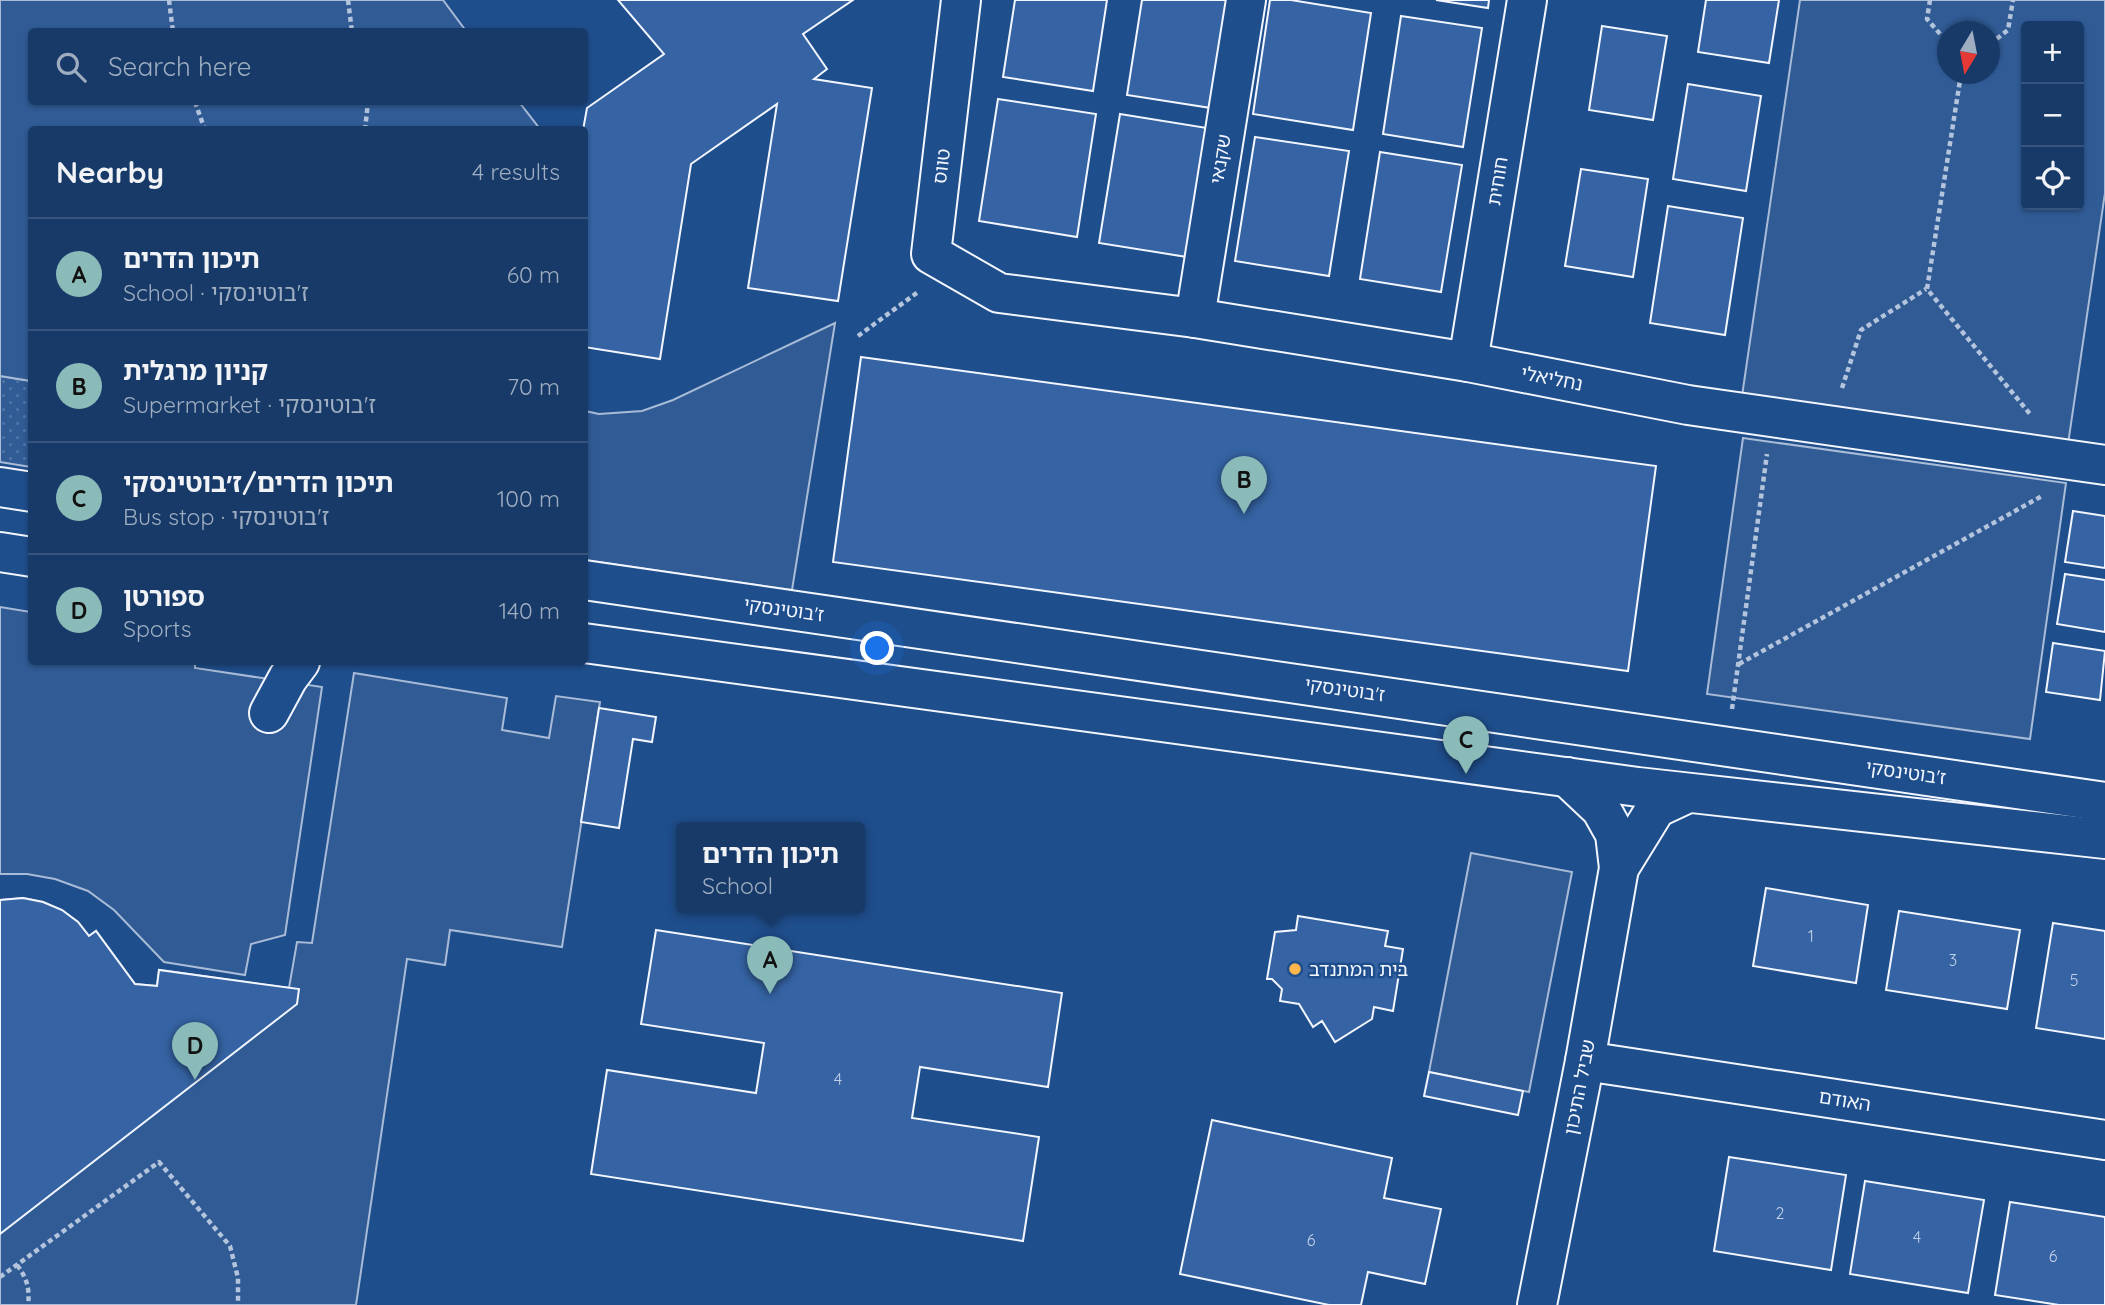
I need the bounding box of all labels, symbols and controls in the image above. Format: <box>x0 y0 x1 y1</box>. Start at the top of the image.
north arrow <box>1937 21 2000 84</box>
map controls <box>2021 21 2084 210</box>
button: + <box>2021 21 2084 84</box>
search box <box>28 28 588 105</box>
icon: search <box>52 48 90 86</box>
text: Search here <box>108 50 252 83</box>
button: − <box>2021 84 2084 147</box>
street label: שקנאי <box>1204 132 1236 186</box>
street label: טווס <box>927 147 955 185</box>
button: locate <box>2021 147 2084 210</box>
text: Nearby <box>56 153 164 191</box>
street label: חוחית <box>1481 155 1513 207</box>
text: 4 results <box>472 157 560 186</box>
text: תיכון הדרים <box>123 242 260 275</box>
text: A <box>72 260 86 289</box>
text: 60 m <box>507 260 560 289</box>
text: School · ז'בוטינסקי <box>123 278 309 307</box>
text: קניון מרגלית <box>123 354 268 387</box>
street label: נחליאלי <box>1519 360 1585 396</box>
text: B <box>71 372 87 401</box>
text: 70 m <box>507 372 560 401</box>
text: Supermarket · ז'בוטינסקי <box>123 390 376 419</box>
pin: B <box>1221 456 1267 514</box>
text: תיכון הדרים/ז׳בוטינסקי <box>123 466 394 499</box>
text: C <box>72 484 86 513</box>
text: 100 m <box>497 484 560 513</box>
text: Bus stop · ז'בוטינסקי <box>123 502 329 531</box>
text: ספורטן <box>123 580 205 613</box>
street label: ז'בוטינסקי <box>742 591 826 627</box>
text: D <box>71 596 87 625</box>
text: 140 m <box>499 596 560 625</box>
text: Sports <box>123 614 192 643</box>
your location <box>860 631 894 665</box>
street label: ז'בוטינסקי <box>1303 671 1387 707</box>
pin: C <box>1443 716 1489 774</box>
street label: ז'בוטינסקי <box>1864 754 1948 790</box>
popup <box>676 822 865 913</box>
text: תיכון הדרים <box>702 837 839 870</box>
text: School <box>702 871 773 900</box>
house number: 1 <box>1808 926 1814 946</box>
pin: A <box>747 936 793 994</box>
house number: 3 <box>1949 950 1957 970</box>
place label: בית המתנדב <box>1309 957 1409 981</box>
marker: בית המתנדב <box>1287 961 1303 977</box>
house number: 5 <box>2070 970 2078 990</box>
pin: D <box>172 1022 218 1080</box>
street label: שביל התיכון <box>1558 1037 1600 1137</box>
house number: 4 <box>834 1069 842 1089</box>
street label: האודם <box>1817 1084 1873 1116</box>
house number: 2 <box>1776 1203 1785 1223</box>
house number: 4 <box>1913 1227 1921 1247</box>
house number: 6 <box>1307 1230 1316 1250</box>
house number: 6 <box>2049 1246 2058 1266</box>

